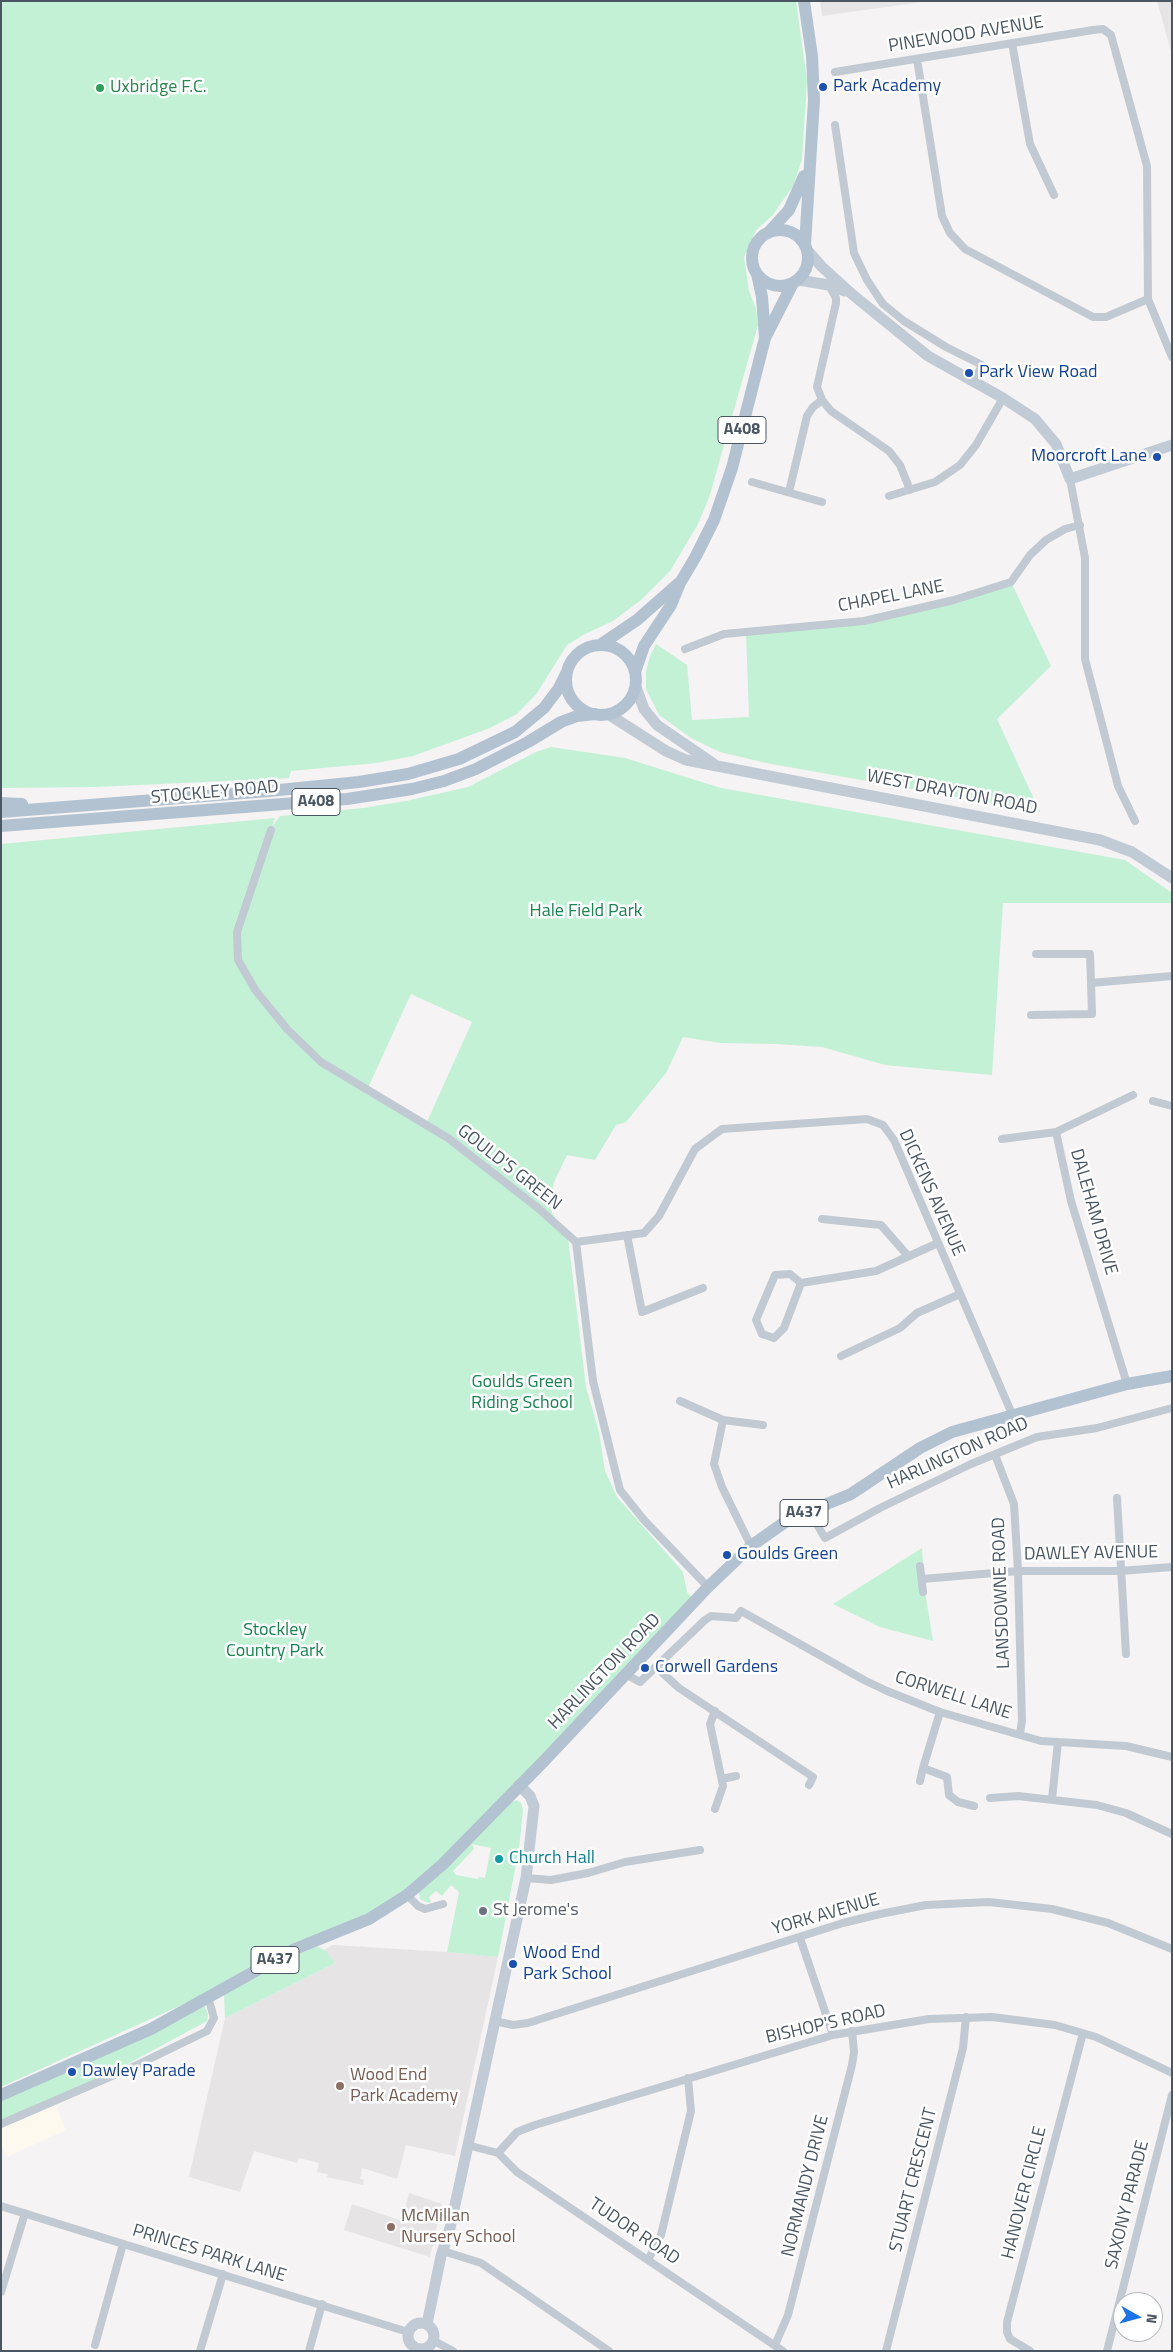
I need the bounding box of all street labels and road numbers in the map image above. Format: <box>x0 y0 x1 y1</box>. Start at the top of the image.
street label: PINEWOOD AVENUE <box>887 12 1045 58</box>
road number: A408 <box>718 416 766 444</box>
street label: CHAPEL LANE <box>836 576 946 618</box>
street label: WEST DRAYTON ROAD <box>865 766 1039 820</box>
street label: STOCKLEY ROAD <box>150 777 280 809</box>
road number: A408 <box>292 789 340 816</box>
street label: GOULD'S GREEN <box>453 1121 565 1215</box>
street label: DICKENS AVENUE <box>893 1126 969 1260</box>
street label: DALEHAM DRIVE <box>1065 1146 1121 1278</box>
street label: HARLINGTON ROAD <box>884 1413 1032 1495</box>
road number: A437 <box>780 1500 828 1526</box>
street label: LANSDOWNE ROAD <box>989 1517 1015 1669</box>
street label: DAWLEY AVENUE <box>1024 1542 1158 1566</box>
street label: HARLINGTON ROAD <box>544 1610 666 1734</box>
street label: CORWELL LANE <box>892 1667 1014 1725</box>
street label: YORK AVENUE <box>770 1889 882 1941</box>
road number: A437 <box>251 1946 299 1974</box>
street label: BISHOP'S ROAD <box>764 2001 888 2049</box>
street label: STUART CRESCENT <box>886 2106 942 2254</box>
street label: NORMANDY DRIVE <box>778 2113 834 2259</box>
street label: HANOVER CIRCLE <box>998 2124 1052 2262</box>
street label: SAXONY PARADE <box>1102 2138 1154 2272</box>
street label: TUDOR ROAD <box>585 2194 683 2270</box>
street label: PRINCES PARK LANE <box>130 2220 288 2288</box>

